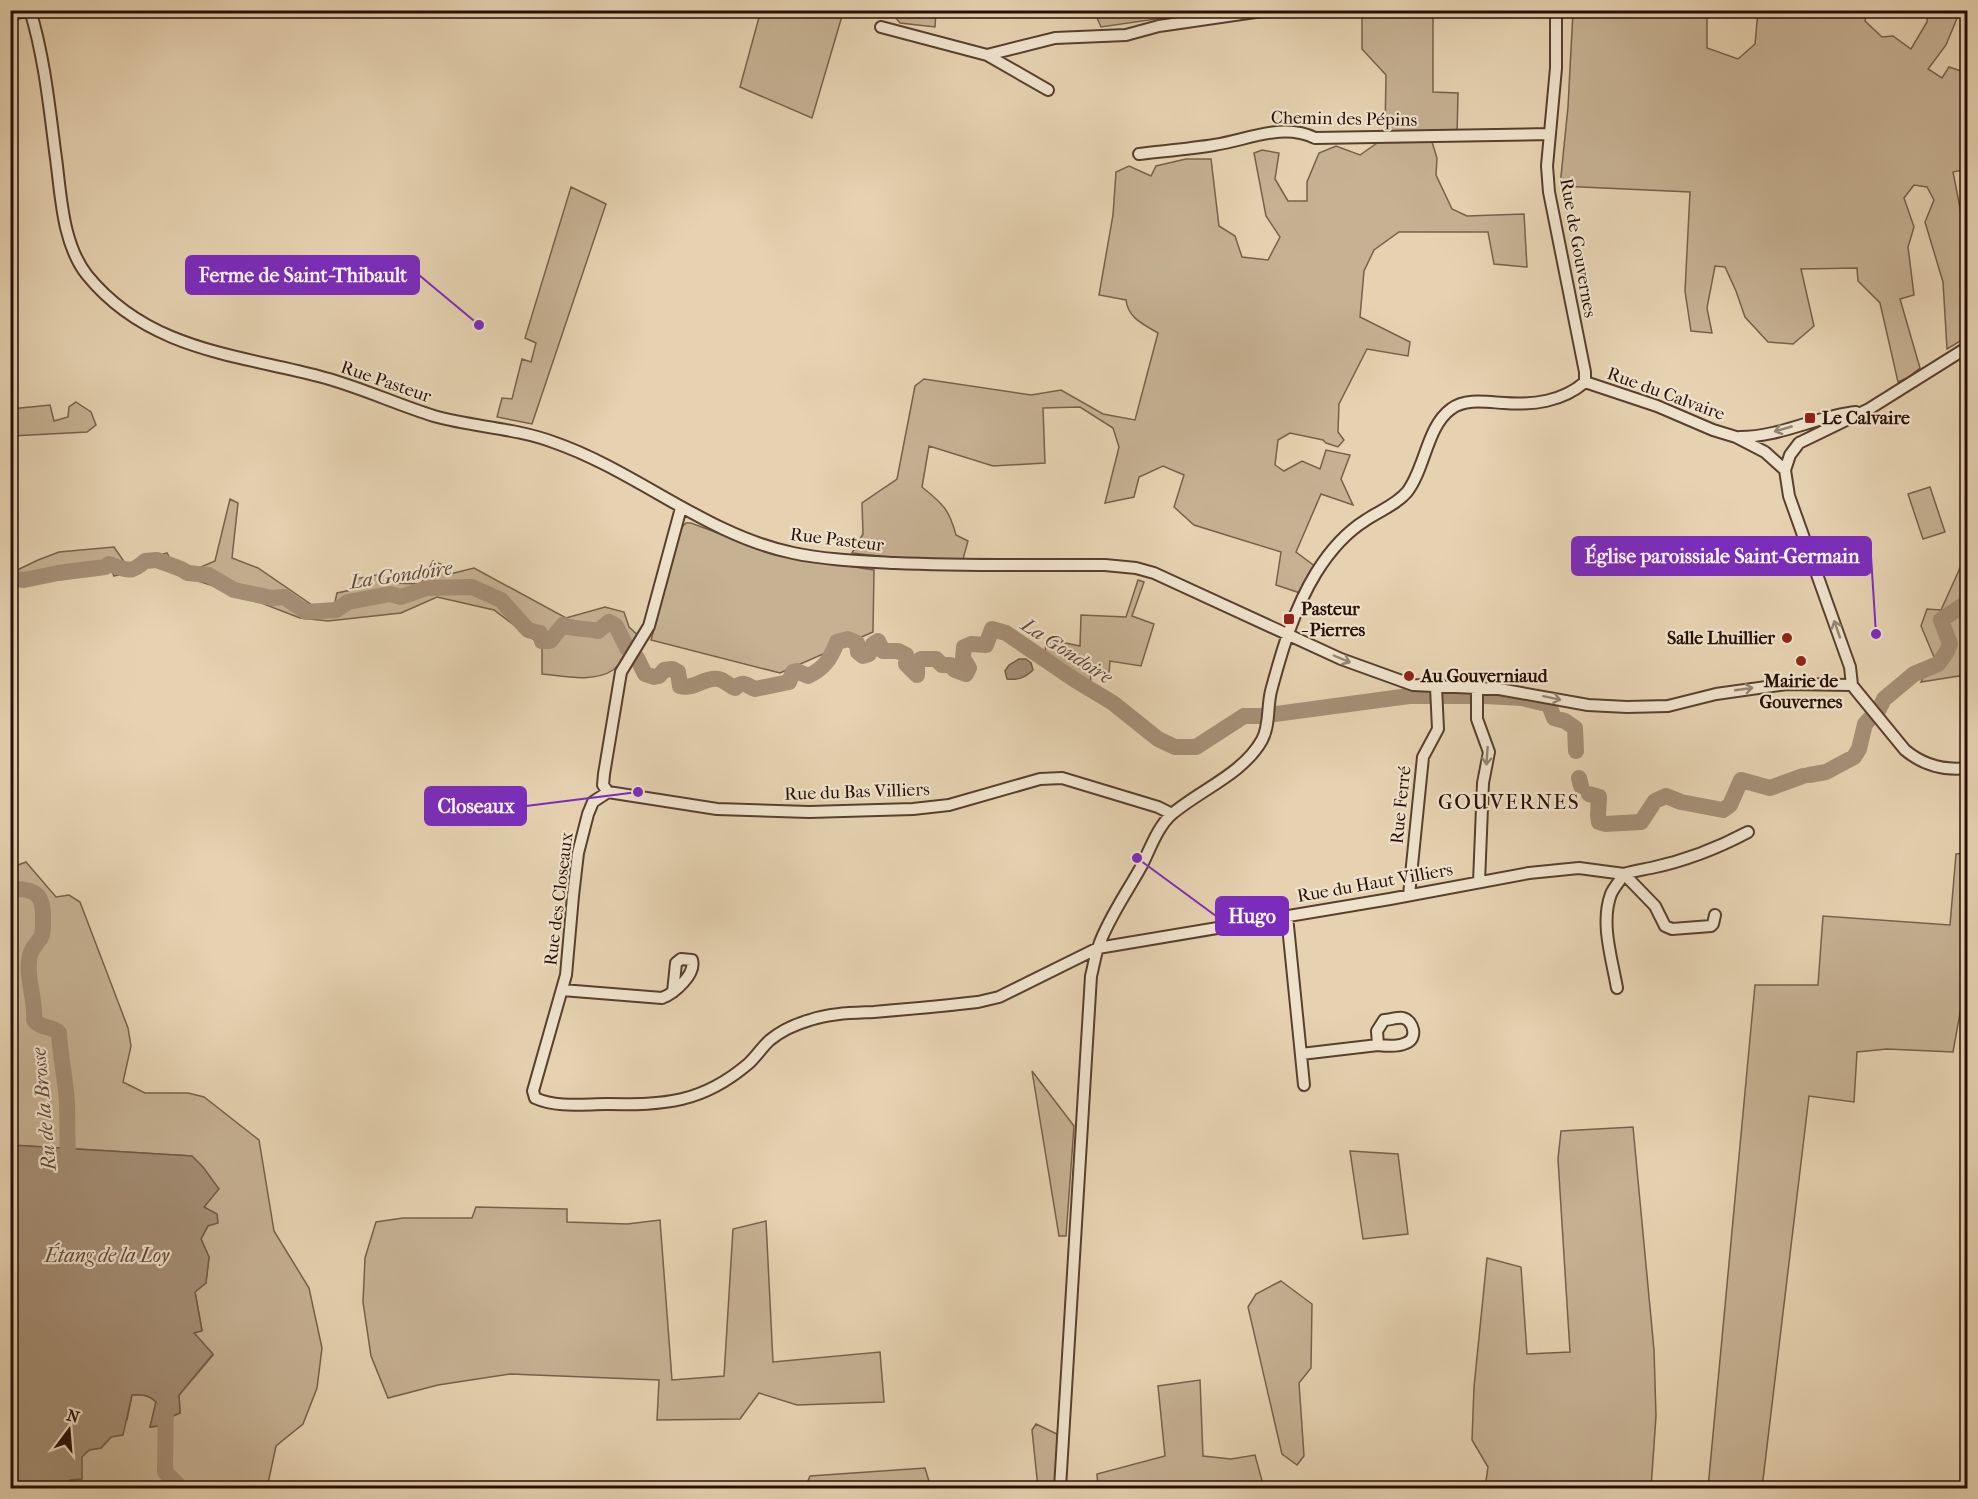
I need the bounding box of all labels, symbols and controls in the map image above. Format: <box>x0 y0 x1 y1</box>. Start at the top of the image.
street label: Chemin des Pépins <box>1271 107 1418 131</box>
street label: Rue de Gouvernes <box>1555 177 1601 320</box>
callout: Ferme de Saint-Thibault <box>186 256 419 294</box>
text: Ferme de Saint-Thibault <box>198 264 408 287</box>
street label: Rue Pasteur <box>338 357 434 407</box>
street label: Rue du Calvaire <box>1604 363 1728 425</box>
place label: Le Calvaire <box>1822 408 1910 429</box>
marker: Le Calvaire <box>1803 411 1817 425</box>
one-way arrow <box>1774 424 1793 436</box>
street label: Rue Pasteur <box>789 524 885 556</box>
callout: Église paroissiale Saint-Germain <box>1572 537 1871 575</box>
text: Église paroissiale Saint-Germain <box>1585 543 1860 568</box>
water label: La Gondoire <box>346 556 455 594</box>
place label: Pasteur - Pierres <box>1301 599 1366 641</box>
water label: La Gondoire <box>1016 612 1117 689</box>
marker: Pasteur - Pierres <box>1282 612 1296 626</box>
one-way arrow <box>1831 620 1842 639</box>
place label: Salle Lhuillier <box>1667 628 1775 649</box>
marker: Salle Lhuillier <box>1780 631 1794 645</box>
one-way arrow <box>1332 654 1350 665</box>
marker: Mairie de Gouvernes <box>1794 654 1808 668</box>
place label: Au Gouverniaud <box>1420 666 1549 687</box>
marker: Au Gouverniaud <box>1402 669 1416 683</box>
place label: Mairie de Gouvernes <box>1760 671 1843 713</box>
one-way arrow <box>1734 684 1753 695</box>
one-way arrow <box>1541 693 1561 704</box>
one-way arrow <box>1481 745 1492 765</box>
street label: Rue Ferré <box>1386 765 1416 845</box>
street label: Rue du Bas Villiers <box>784 779 930 805</box>
callout: Closeaux <box>425 787 526 825</box>
district label: GOUVERNES <box>1438 790 1580 814</box>
text: Closeaux <box>437 795 515 818</box>
street label: Rue des Closeaux <box>540 830 578 967</box>
street label: Rue du Haut Villiers <box>1296 859 1455 907</box>
callout: Hugo <box>1216 897 1288 935</box>
text: Hugo <box>1228 905 1276 928</box>
water label: Ru de la Brosse <box>27 1046 61 1173</box>
water label: Étang de la Loy <box>44 1242 170 1267</box>
north arrow <box>39 1400 99 1460</box>
text: N <box>65 1405 82 1427</box>

